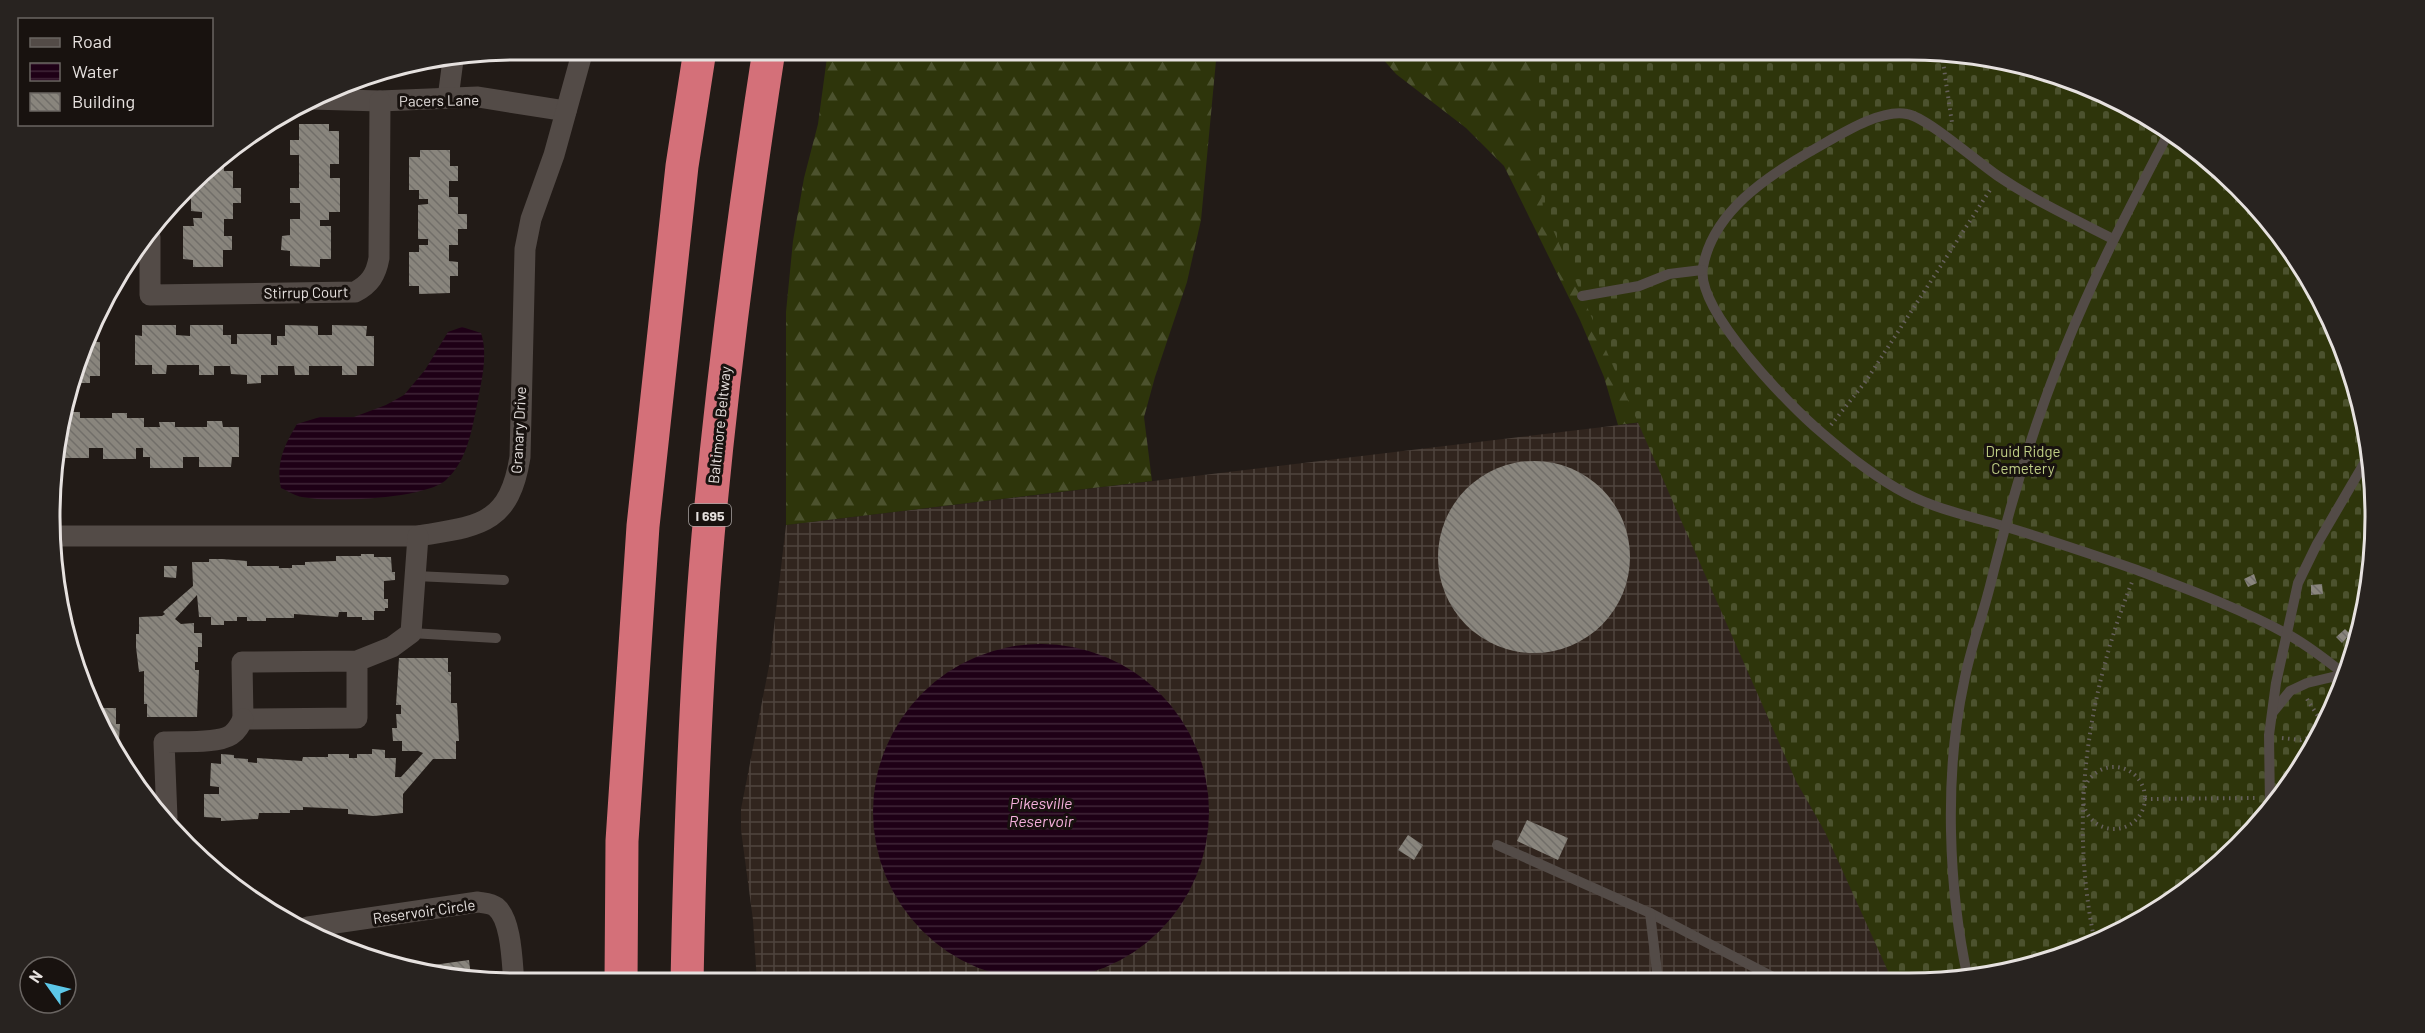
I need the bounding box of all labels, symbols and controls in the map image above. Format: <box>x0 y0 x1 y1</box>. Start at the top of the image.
legend <box>18 18 213 126</box>
text: Road <box>72 30 112 52</box>
text: Water <box>72 60 119 82</box>
text: Building <box>72 90 135 112</box>
street label: Pacers Lane <box>399 90 479 110</box>
street label: Stirrup Court <box>263 282 349 302</box>
street label: Baltimore Beltway <box>704 365 734 485</box>
street label: Granary Drive <box>507 386 529 474</box>
park label: Druid Ridge Cemetery <box>1985 442 2061 477</box>
road number: I 695 <box>689 504 731 526</box>
water label: Pikesville Reservoir <box>1009 793 1075 830</box>
street label: Reservoir Circle <box>372 895 476 927</box>
north arrow <box>18 955 78 1015</box>
text: N <box>24 967 46 986</box>

